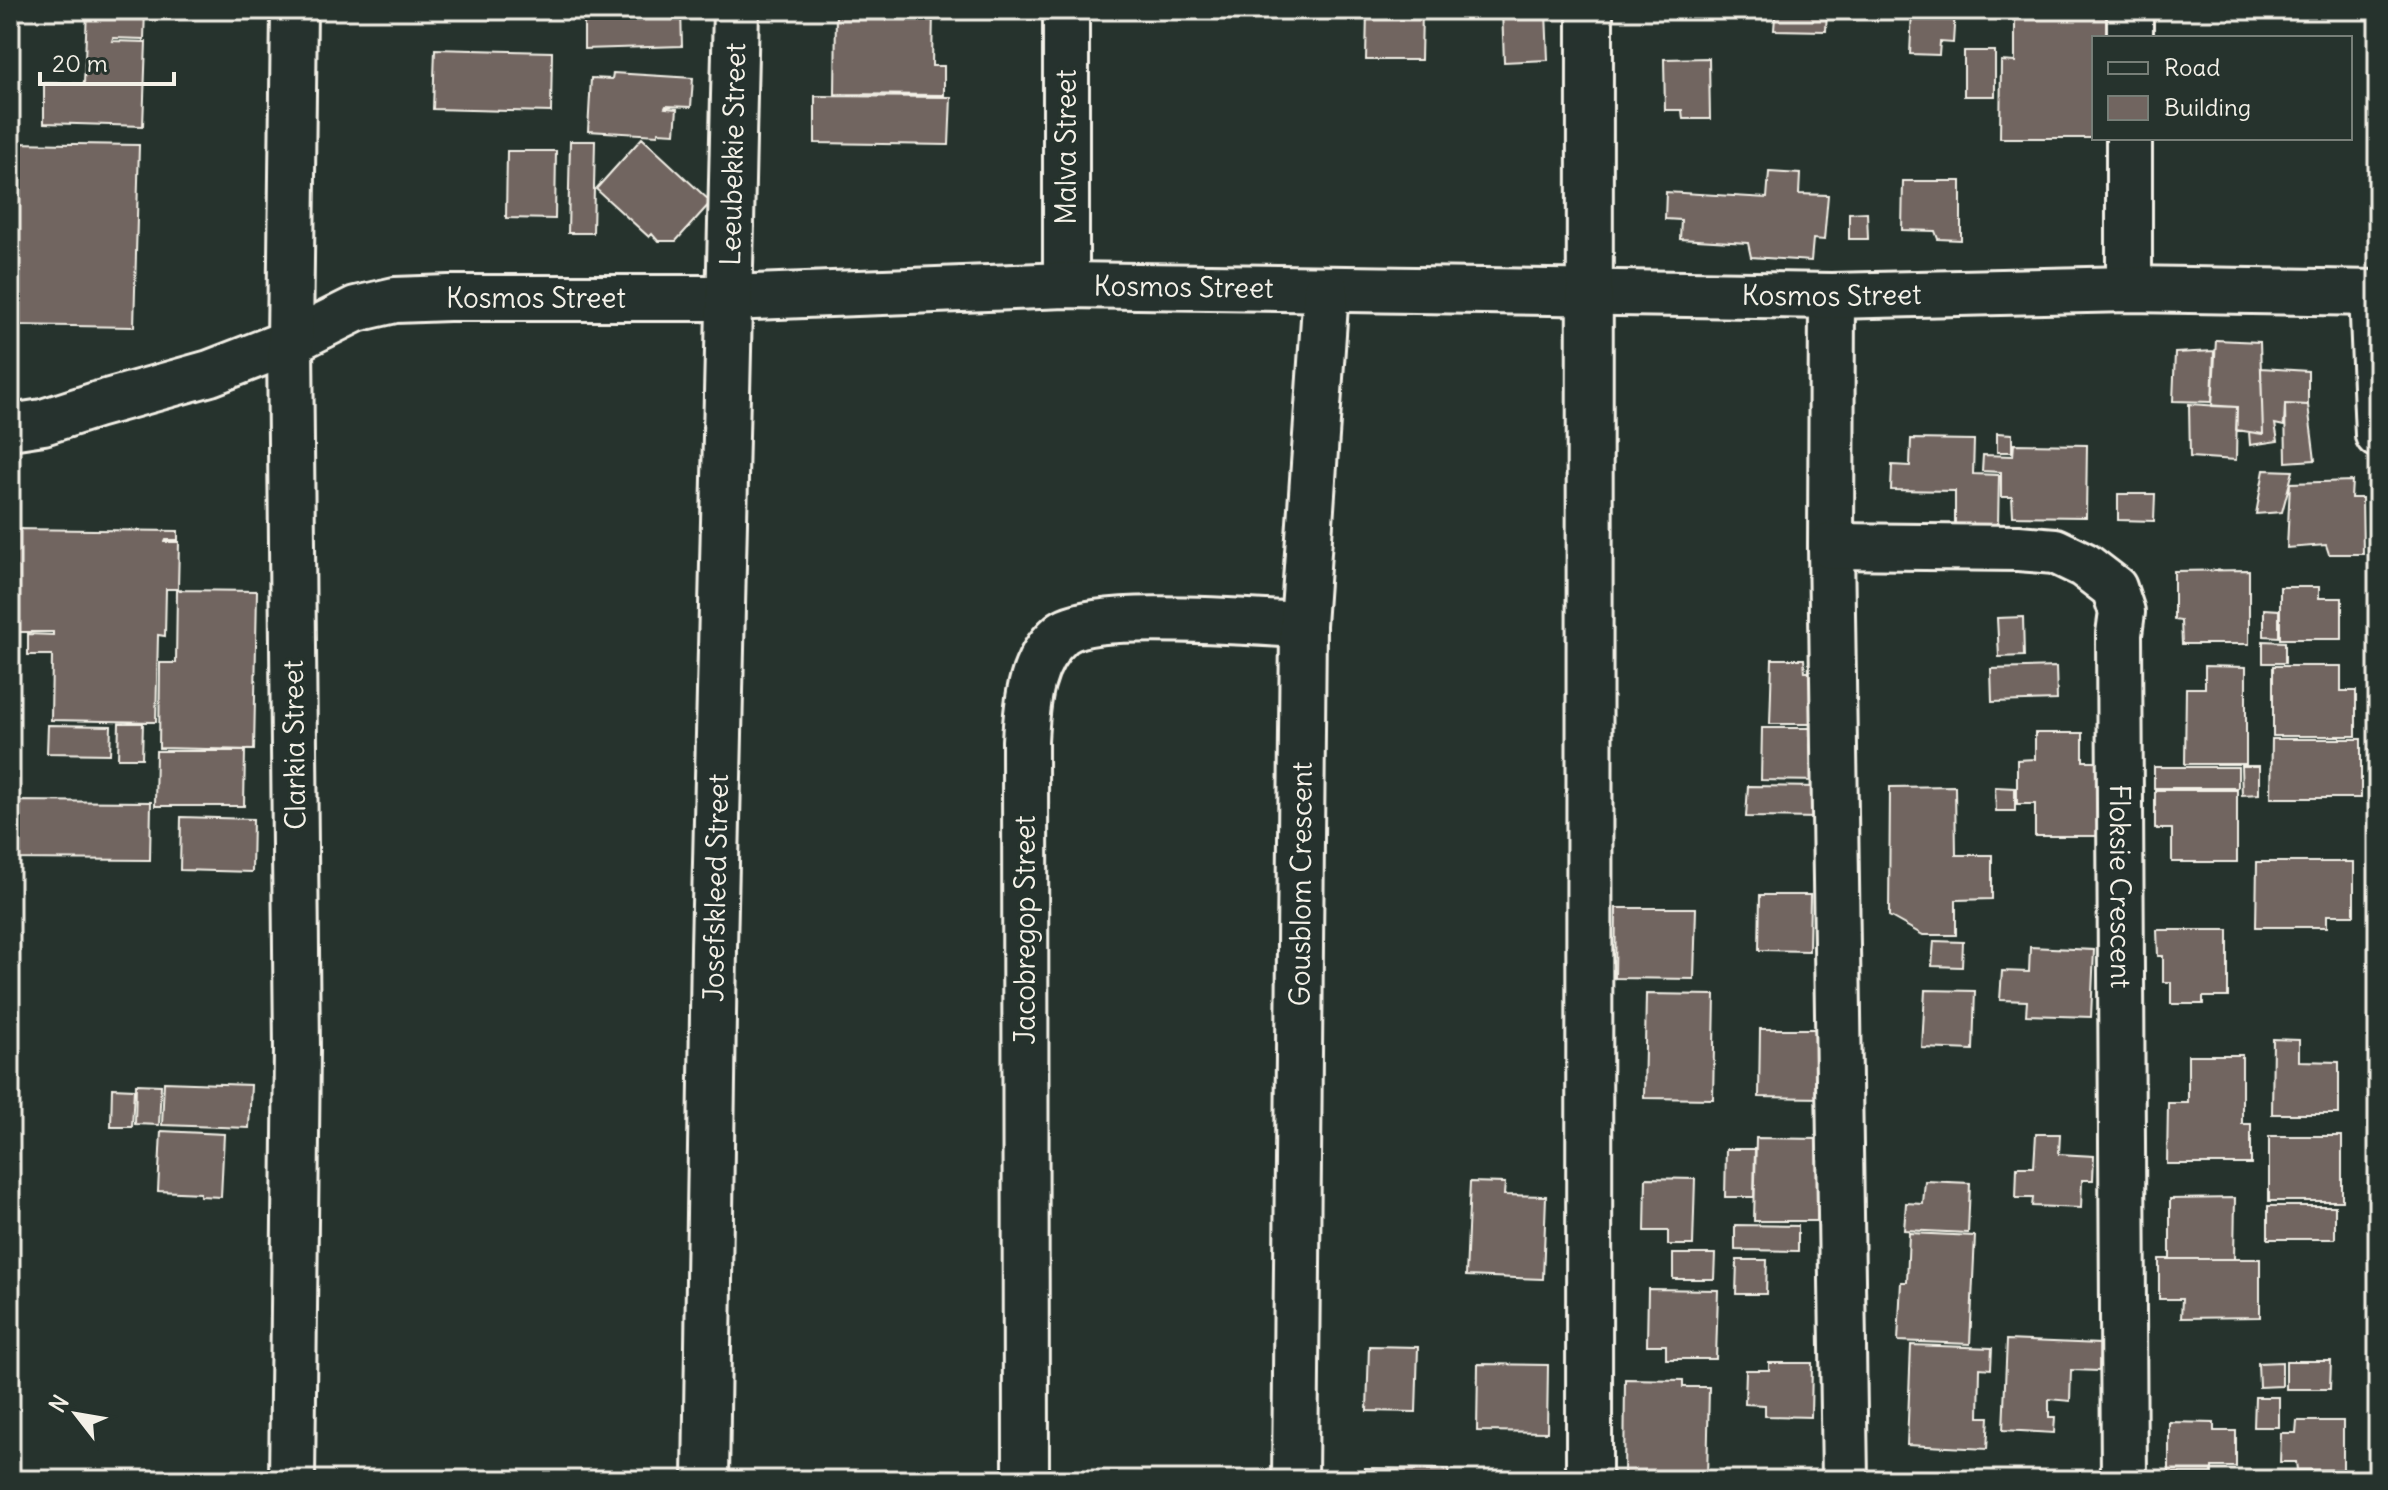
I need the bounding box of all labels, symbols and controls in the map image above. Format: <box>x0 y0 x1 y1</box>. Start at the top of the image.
scale bar <box>40 36 174 86</box>
legend <box>2092 36 2352 140</box>
street label: Leeubekkie Street <box>712 42 753 266</box>
text: 20 m <box>52 48 108 78</box>
text: Road <box>2164 52 2220 82</box>
street label: Malva Street <box>1048 69 1084 225</box>
text: Building <box>2164 92 2251 122</box>
street label: Kosmos Street <box>1093 267 1274 306</box>
street label: Kosmos Street <box>1741 276 1922 314</box>
street label: Kosmos Street <box>446 280 626 316</box>
street label: Clarkia Street <box>275 660 313 830</box>
street label: Gousblom Crescent <box>1281 761 1320 1007</box>
street label: Josefskleed Street <box>695 774 736 1002</box>
street label: Floksie Crescent <box>2102 784 2139 988</box>
street label: Jacobregop Street <box>1007 815 1043 1045</box>
north arrow <box>36 1374 116 1454</box>
text: N <box>43 1390 75 1417</box>

